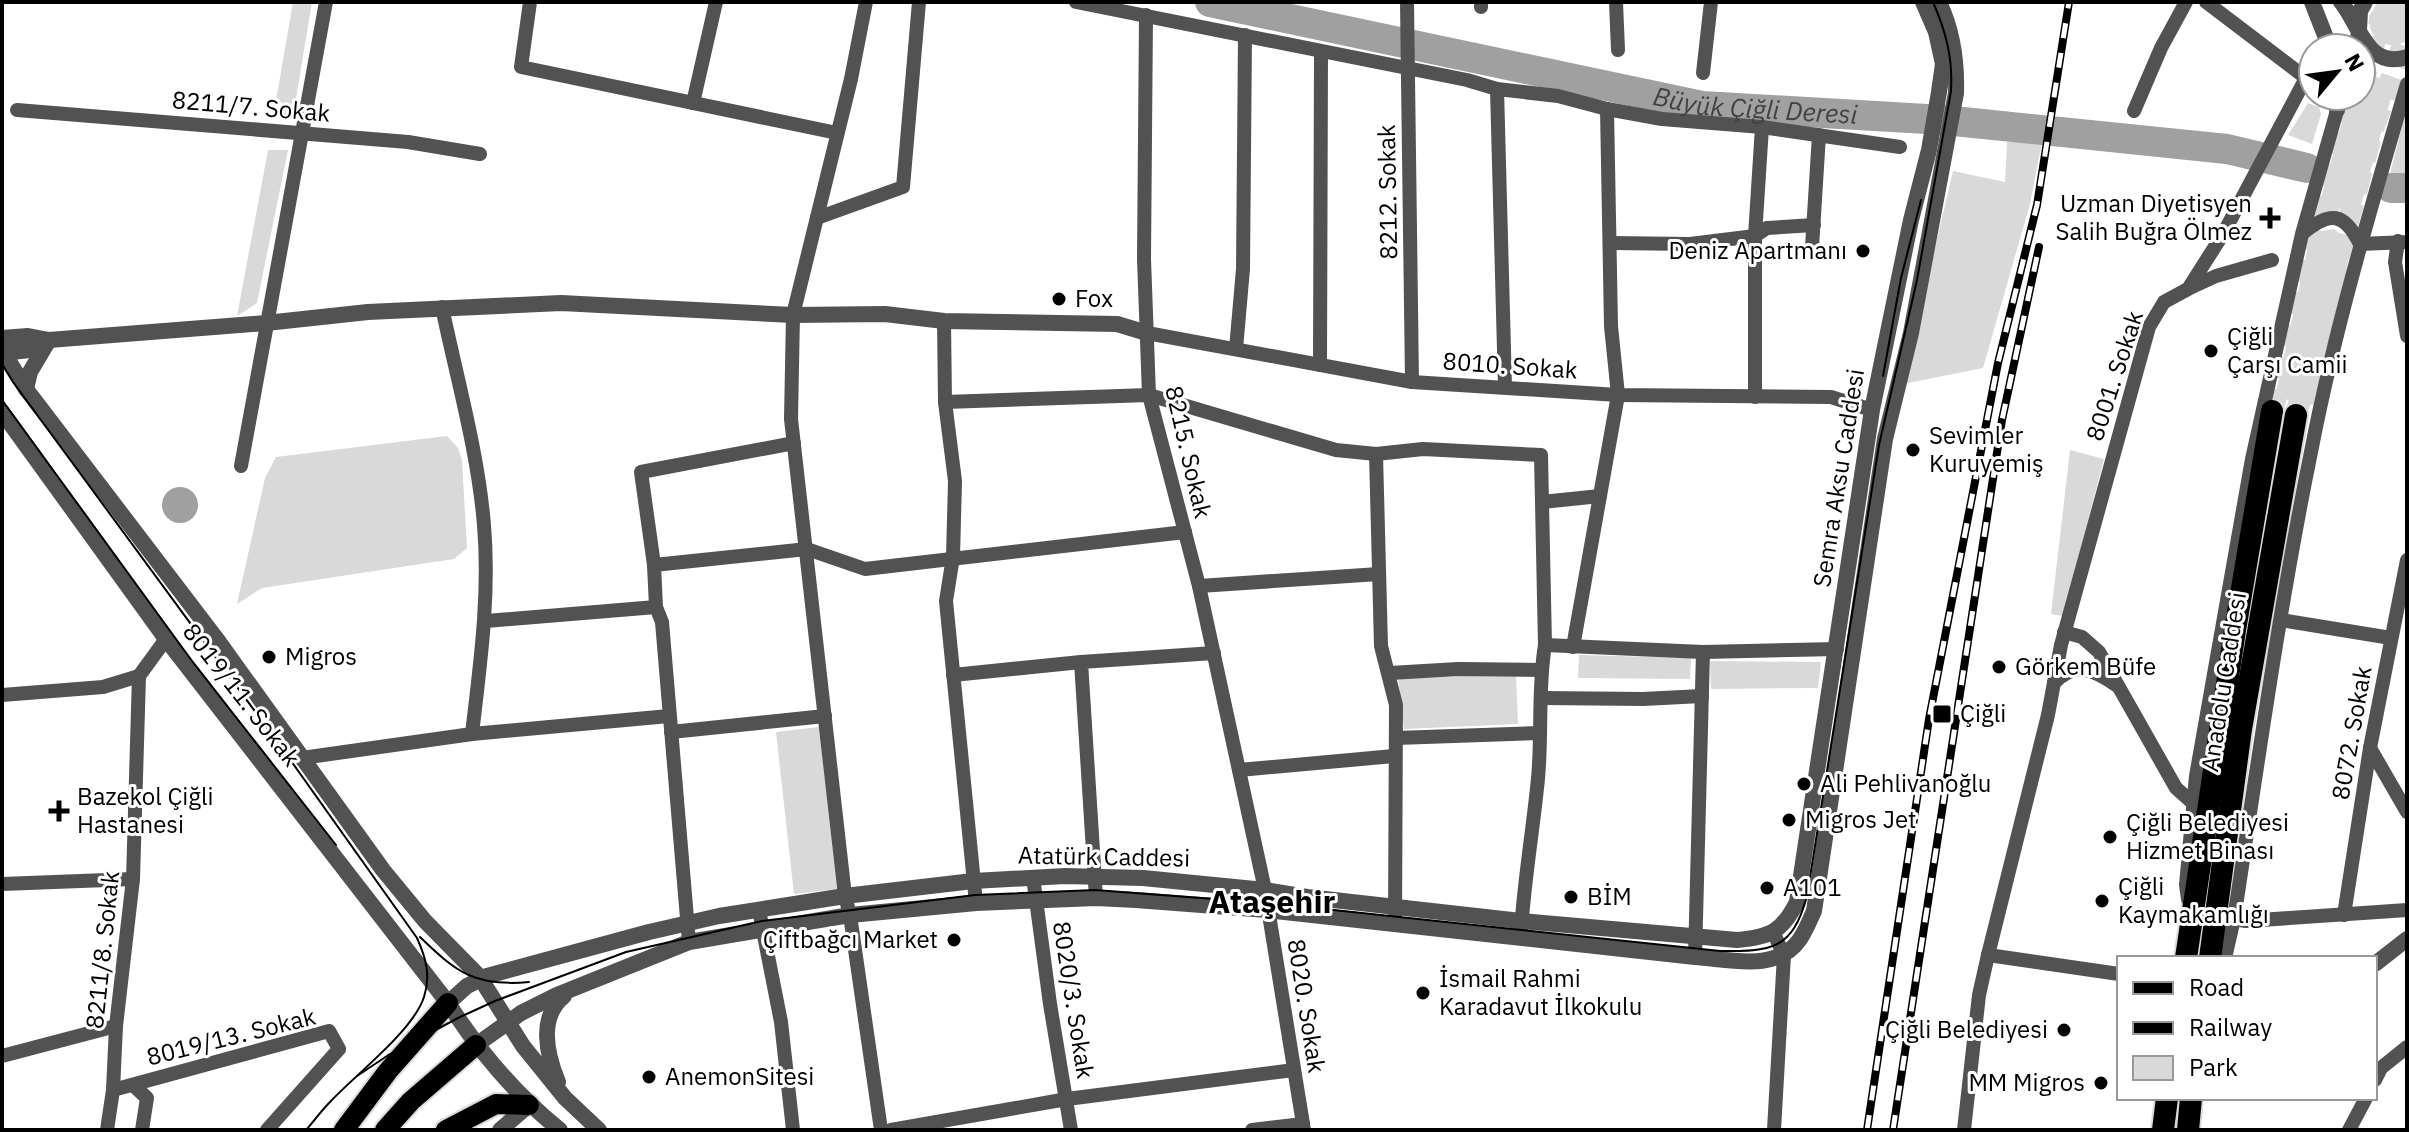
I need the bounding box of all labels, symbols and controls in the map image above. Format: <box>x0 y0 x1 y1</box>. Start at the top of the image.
north arrow <box>2297 32 2377 112</box>
text: N <box>2338 48 2371 76</box>
water label: Büyük Çiğli Deresi <box>1650 78 1859 131</box>
street label: 8211/7. Sokak <box>171 83 332 129</box>
street label: 8212. Sokak <box>1370 124 1404 260</box>
place label: Uzman Diyetisyen Salih Buğra Ölmez <box>2056 187 2252 247</box>
marker: Uzman Diyetisyen Salih Buğra Ölmez <box>2259 207 2281 229</box>
place label: Deniz Apartmanı <box>1668 234 1847 266</box>
marker: Deniz Apartmanı <box>1854 242 1872 260</box>
place label: Fox <box>1075 282 1113 314</box>
marker: Fox <box>1050 290 1068 308</box>
street label: 8001. Sokak <box>2078 306 2150 445</box>
place label: Çiğli Çarşı Camii <box>2227 320 2348 380</box>
marker: Çiğli Çarşı Camii <box>2202 342 2220 360</box>
street label: 8010. Sokak <box>1442 344 1579 386</box>
street label: Semra Aksu Caddesi <box>1805 366 1871 589</box>
street label: 8215. Sokak <box>1158 382 1220 522</box>
place label: Sevimler Kuruyemiş <box>1929 419 2044 479</box>
marker: Sevimler Kuruyemiş <box>1904 441 1922 459</box>
street label: Anadolu Caddesi <box>2193 590 2253 774</box>
street label: 8019/11. Sokak <box>176 616 308 773</box>
place label: Migros <box>285 640 357 672</box>
marker: Migros <box>260 648 278 666</box>
place label: Görkem Büfe <box>2015 650 2156 682</box>
marker: Görkem Büfe <box>1990 658 2008 676</box>
street label: 8072. Sokak <box>2324 663 2379 802</box>
place label: Çiğli <box>1960 697 2006 729</box>
marker: Çiğli <box>1931 703 1953 725</box>
place label: Ali Pehlivanoğlu <box>1820 767 1991 799</box>
marker: Ali Pehlivanoğlu <box>1795 775 1813 793</box>
place label: Bazekol Çiğli Hastanesi <box>77 780 214 840</box>
marker: Bazekol Çiğli Hastanesi <box>48 800 70 822</box>
place label: Migros Jet <box>1805 803 1916 835</box>
place label: Çiğli Belediyesi Hizmet Binası <box>2126 806 2289 866</box>
marker: Migros Jet <box>1780 811 1798 829</box>
marker: Çiğli Belediyesi Hizmet Binası <box>2101 828 2119 846</box>
street label: Atatürk Caddesi <box>1018 839 1190 873</box>
street label: 8211/8. Sokak <box>78 869 126 1031</box>
place label: Çiğli Kaymakamlığı <box>2118 870 2269 930</box>
place label: A101 <box>1783 871 1842 903</box>
marker: A101 <box>1758 879 1776 897</box>
district label: Ataşehir <box>1208 880 1336 922</box>
place label: BİM <box>1587 880 1632 912</box>
marker: BİM <box>1562 888 1580 906</box>
marker: Çiğli Kaymakamlığı <box>2093 892 2111 910</box>
street label: 8020/3. Sokak <box>1046 919 1102 1081</box>
place label: Çiftbağcı Market <box>763 923 938 955</box>
marker: Çiftbağcı Market <box>945 931 963 949</box>
street label: 8020. Sokak <box>1281 937 1333 1075</box>
legend <box>2117 956 2377 1100</box>
place label: İsmail Rahmi Karadavut İlkokulu <box>1439 962 1642 1022</box>
text: Road <box>2189 971 2244 1003</box>
marker: İsmail Rahmi Karadavut İlkokulu <box>1414 984 1432 1002</box>
street label: 8019/13. Sokak <box>143 999 319 1073</box>
text: Railway <box>2189 1011 2272 1043</box>
place label: Çiğli Belediyesi <box>1885 1013 2048 1045</box>
marker: Çiğli Belediyesi <box>2055 1021 2073 1039</box>
text: Park <box>2189 1051 2238 1083</box>
place label: AnemonSitesi <box>665 1060 814 1092</box>
place label: MM Migros <box>1968 1066 2085 1098</box>
marker: AnemonSitesi <box>640 1068 658 1086</box>
marker: MM Migros <box>2092 1074 2110 1092</box>

